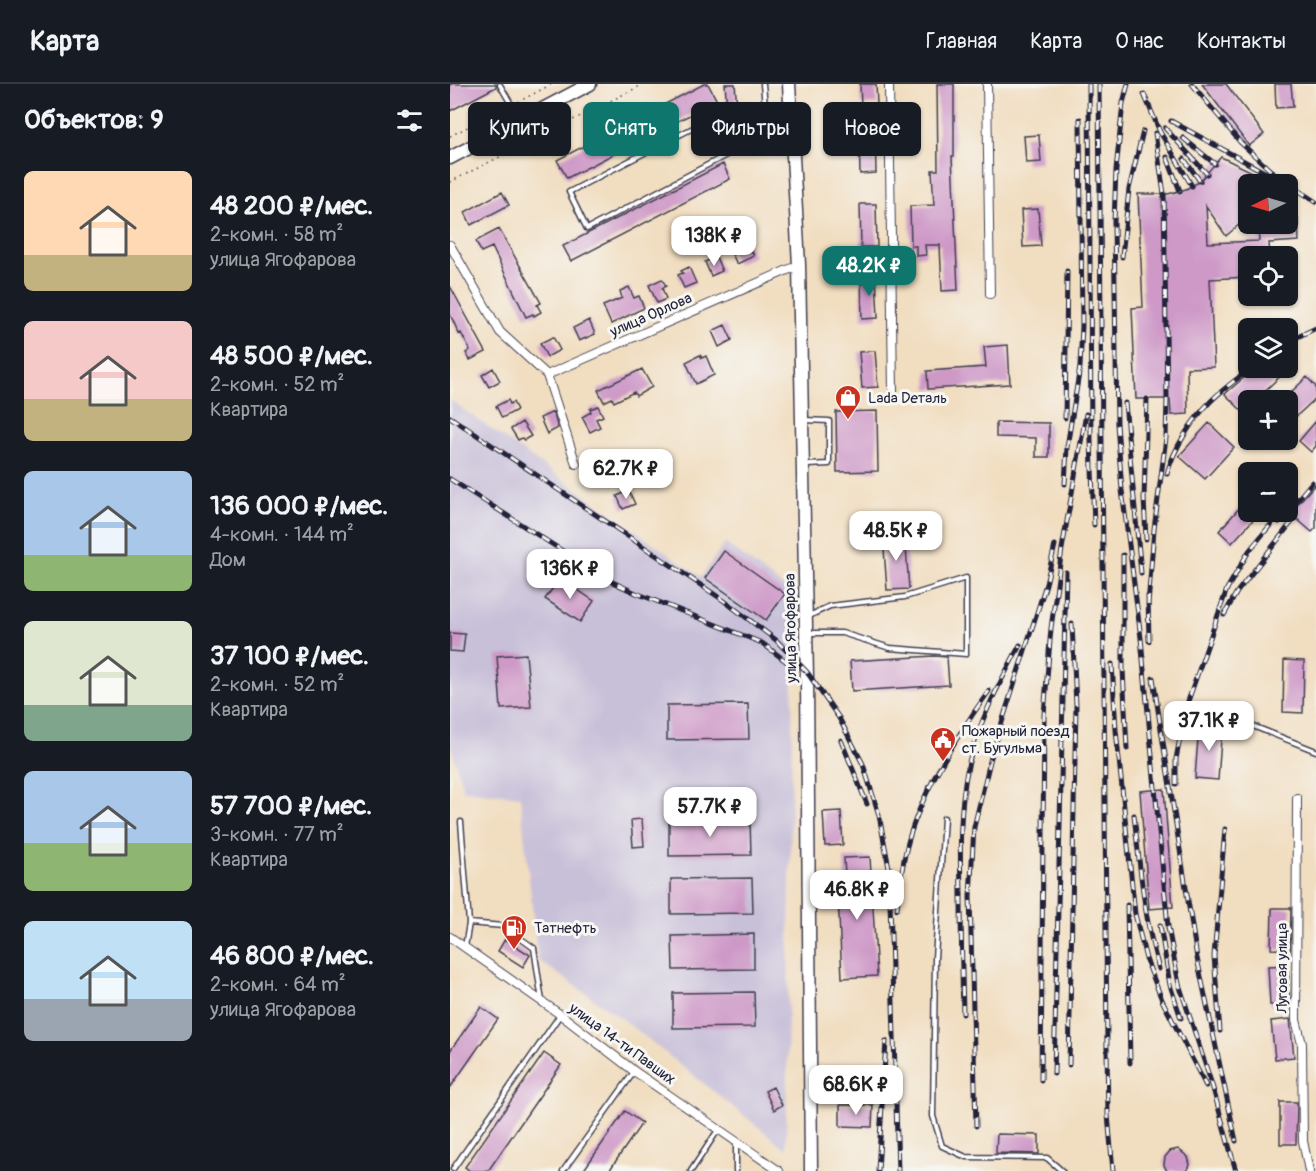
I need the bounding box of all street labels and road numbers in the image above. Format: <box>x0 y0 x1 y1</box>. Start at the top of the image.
street label: улица Орлова <box>606 289 695 342</box>
street label: улица Ягофарова <box>781 573 801 684</box>
street label: Луговая улица <box>1273 923 1292 1014</box>
street label: улица 14-ти Павших <box>564 998 679 1089</box>

